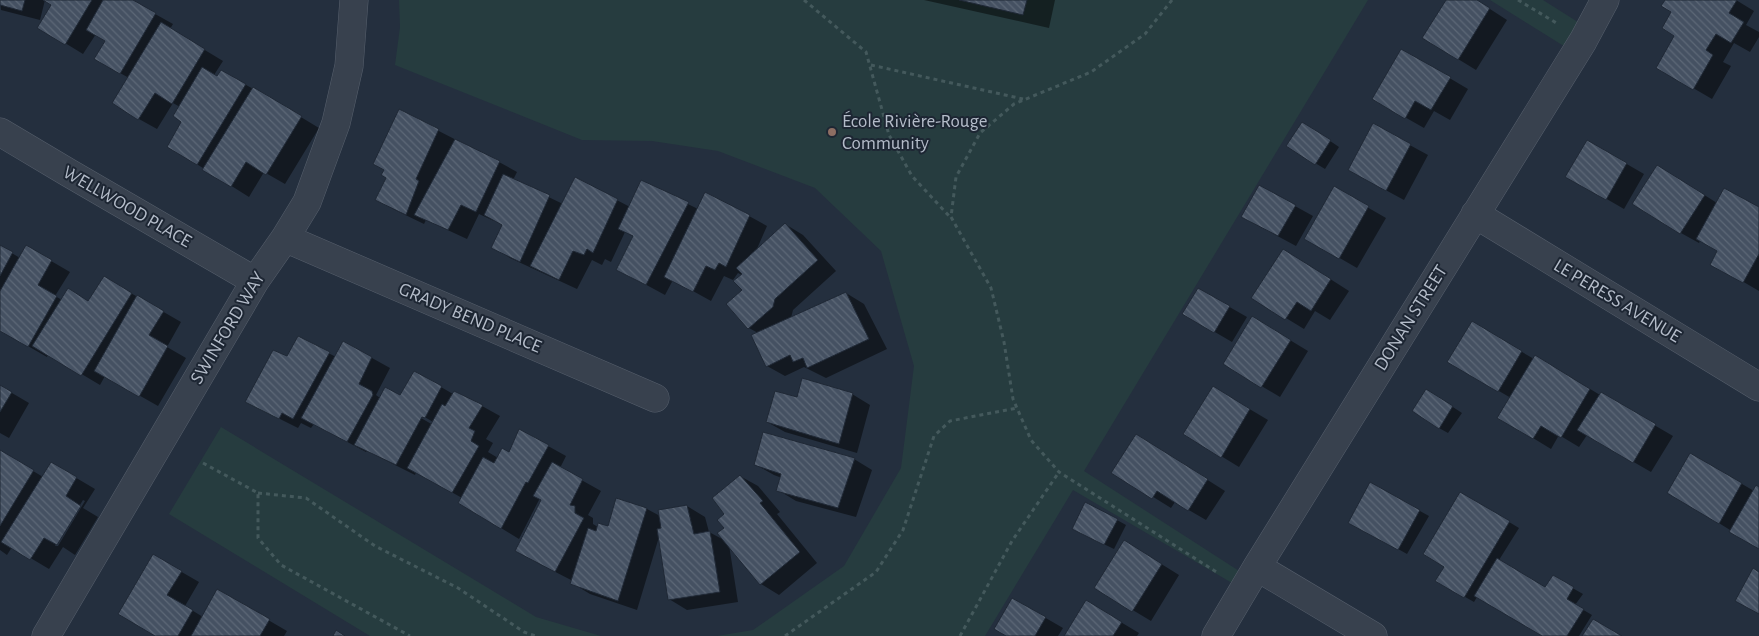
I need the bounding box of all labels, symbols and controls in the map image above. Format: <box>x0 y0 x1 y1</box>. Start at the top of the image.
place label: École Rivière-Rouge Community <box>842 110 987 153</box>
marker: École Rivière-Rouge Community <box>826 126 838 138</box>
street label: WELLWOOD PLACE <box>60 163 194 251</box>
street label: LE PERESS AVENUE <box>1550 256 1684 346</box>
street label: DONAN STREET <box>1371 262 1451 374</box>
street label: SWINFORD WAY <box>187 269 269 387</box>
street label: GRADY BEND PLACE <box>396 279 544 357</box>

